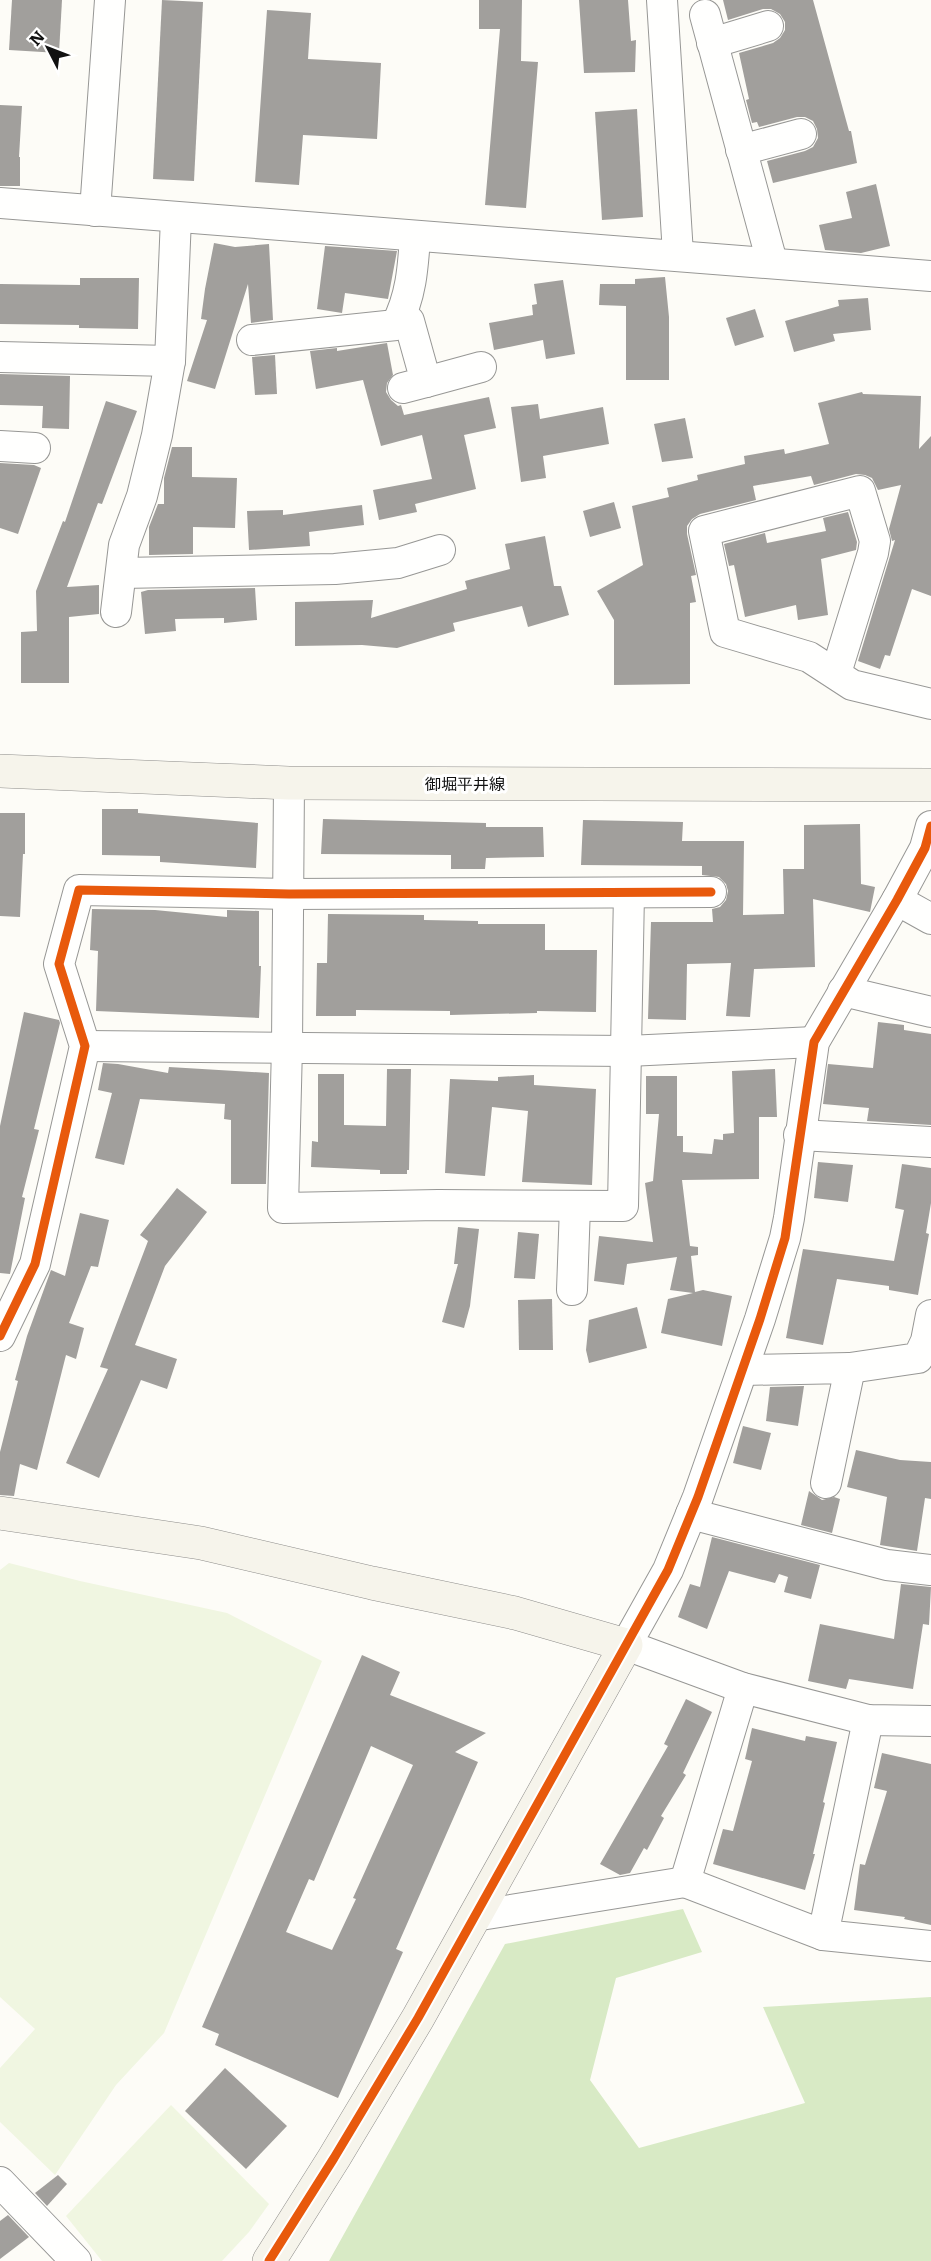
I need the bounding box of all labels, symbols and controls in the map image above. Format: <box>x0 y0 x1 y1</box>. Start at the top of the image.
north arrow <box>18 18 78 78</box>
text: N <box>23 24 50 50</box>
street label: 御堀平井線 <box>425 771 505 795</box>

